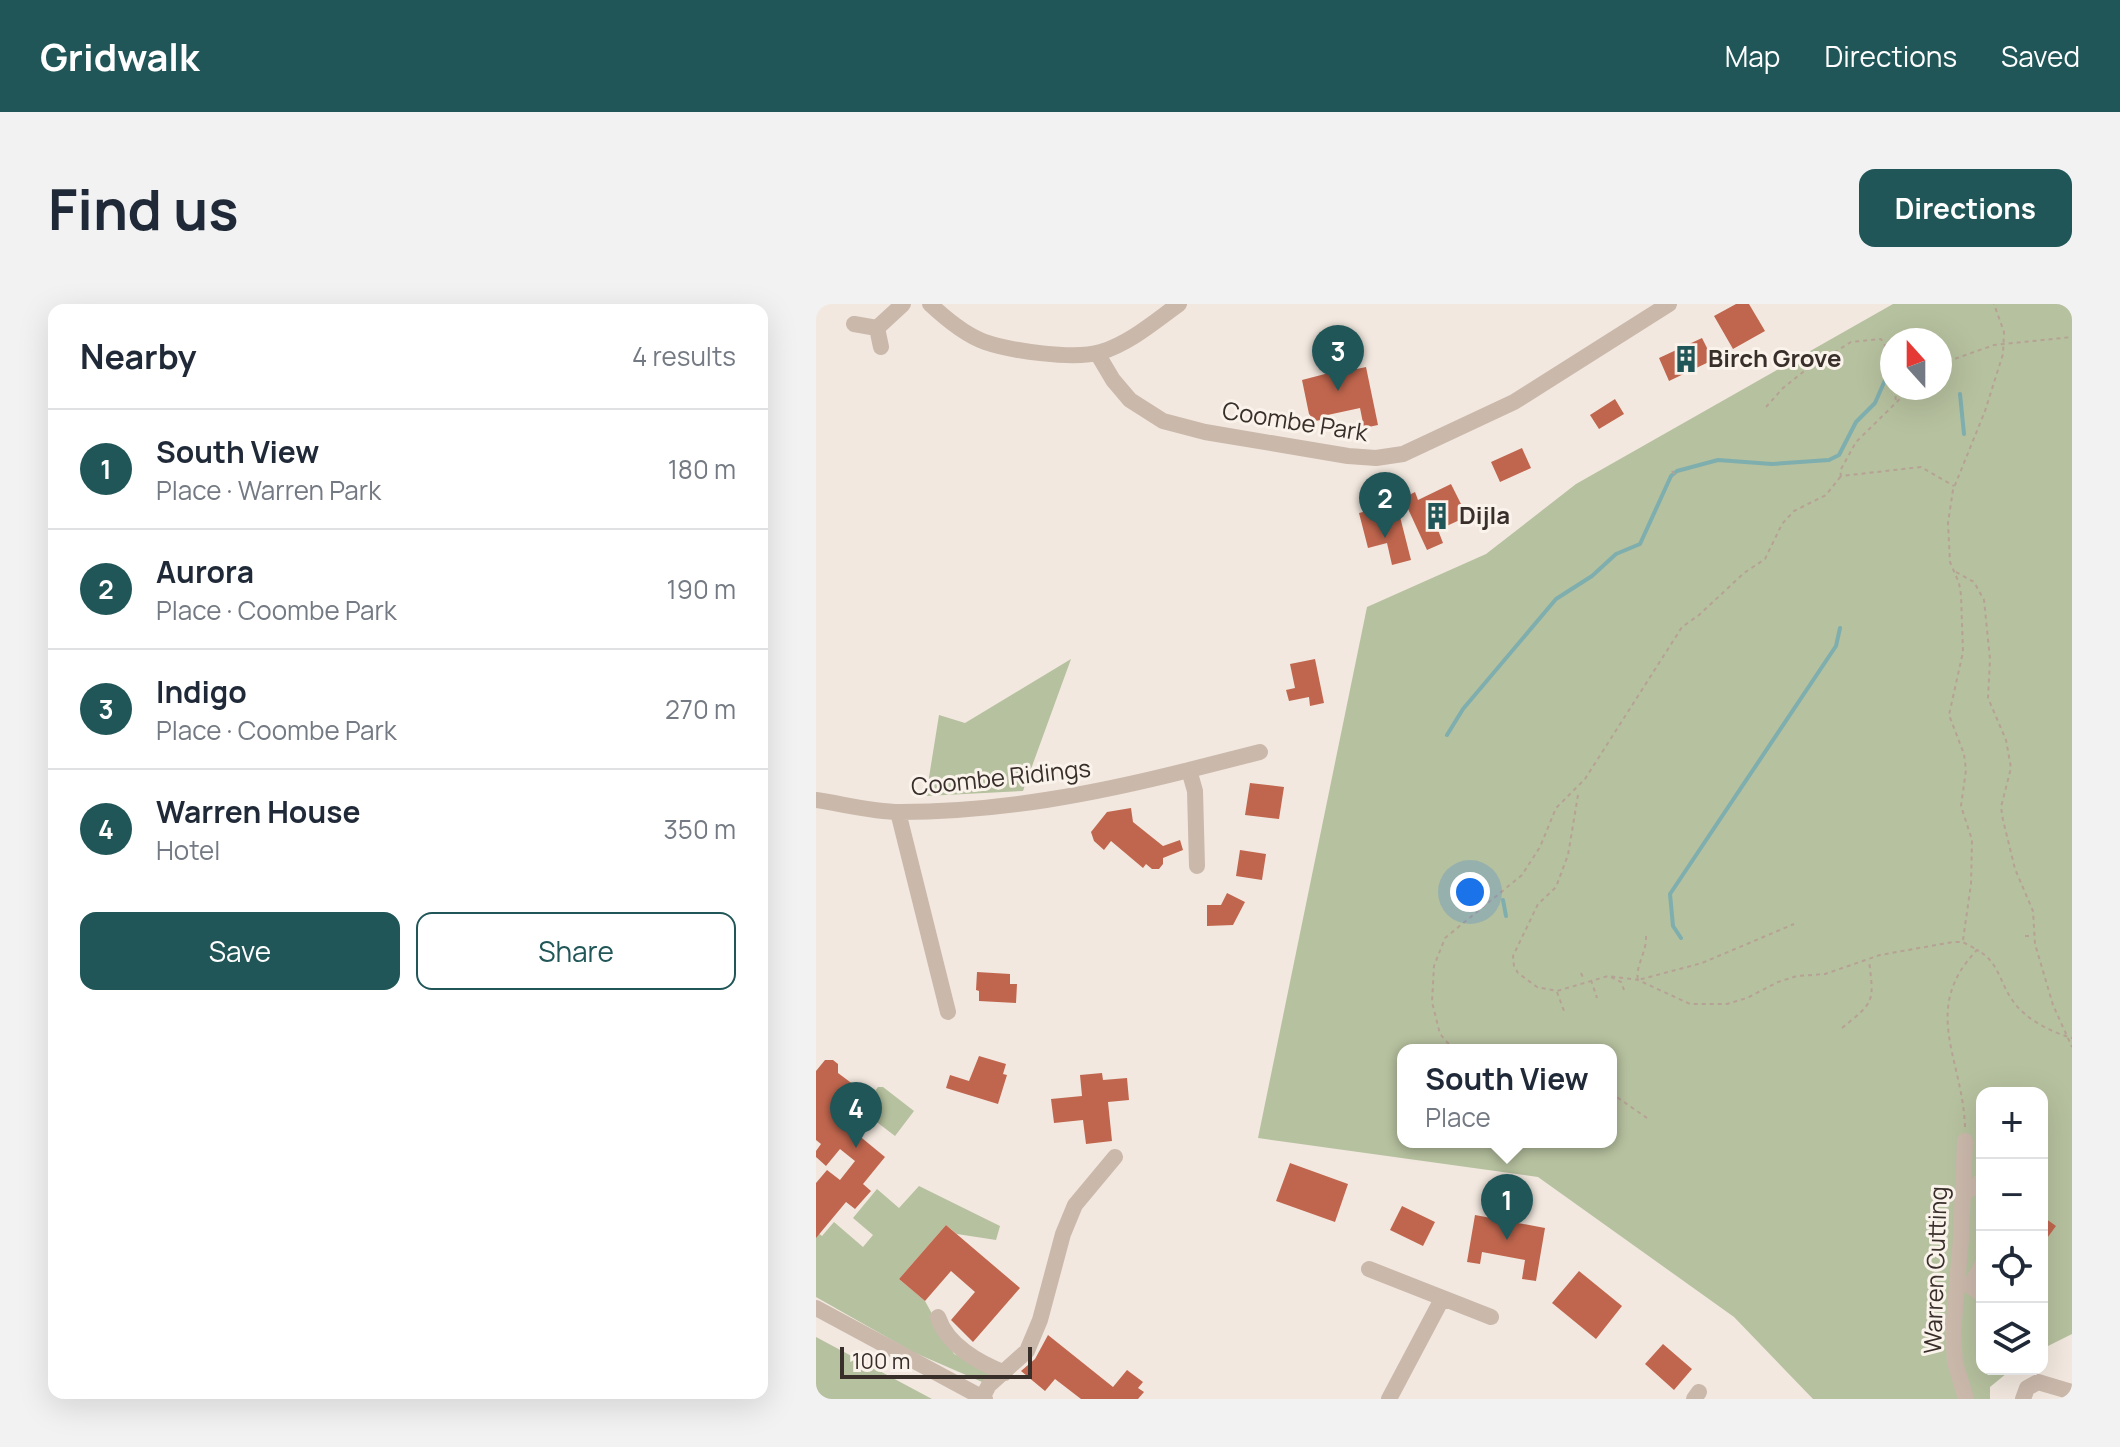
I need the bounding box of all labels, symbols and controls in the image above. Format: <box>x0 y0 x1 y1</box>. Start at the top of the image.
text: Gridwalk <box>40 30 199 82</box>
text: Map <box>1725 37 1780 75</box>
text: Directions <box>1824 37 1957 75</box>
text: Saved <box>2001 37 2080 75</box>
button: Directions <box>1859 169 2072 247</box>
text: Find us <box>48 170 239 247</box>
pin: 3 <box>1312 325 1364 391</box>
north arrow <box>1880 328 1952 400</box>
text: Nearby <box>80 333 196 379</box>
text: 4 results <box>632 338 736 374</box>
place label: Birch Grove <box>1708 341 1841 374</box>
building icon: Birch Grove <box>1671 344 1701 374</box>
street label: Coombe Park <box>1220 393 1371 448</box>
text: South View <box>156 431 319 472</box>
text: 1 <box>100 451 112 487</box>
text: 180 m <box>668 451 736 487</box>
text: Place · Warren Park <box>156 472 381 508</box>
pin: 2 <box>1359 472 1411 538</box>
place label: Dijla <box>1459 498 1510 531</box>
building icon: Dijla <box>1422 501 1452 531</box>
text: Aurora <box>156 551 254 592</box>
text: 2 <box>98 571 114 607</box>
text: 190 m <box>667 571 736 607</box>
text: Place · Coombe Park <box>156 592 397 628</box>
text: Indigo <box>156 671 247 712</box>
text: 3 <box>98 691 114 727</box>
text: 270 m <box>665 691 736 727</box>
text: Place · Coombe Park <box>156 712 397 748</box>
street label: Coombe Ridings <box>909 751 1092 802</box>
text: Warren House <box>156 791 360 832</box>
text: 4 <box>98 811 114 847</box>
text: 350 m <box>663 811 736 847</box>
text: Hotel <box>156 832 220 868</box>
your location <box>1450 872 1490 912</box>
button: Save <box>80 912 400 990</box>
button: Share <box>416 912 736 990</box>
popup <box>1397 1044 1617 1148</box>
text: South View <box>1425 1058 1589 1099</box>
pin: 4 <box>830 1082 882 1148</box>
map controls <box>1976 1087 2048 1375</box>
button: + <box>1976 1087 2048 1159</box>
text: Place <box>1425 1099 1491 1135</box>
button: − <box>1976 1159 2048 1231</box>
pin: 1 <box>1481 1174 1533 1240</box>
street label: Warren Cutting <box>1915 1186 1954 1354</box>
button: locate <box>1976 1231 2048 1303</box>
button: layers <box>1976 1303 2048 1375</box>
scale bar <box>840 1343 1032 1379</box>
text: 100 m <box>852 1346 910 1376</box>

